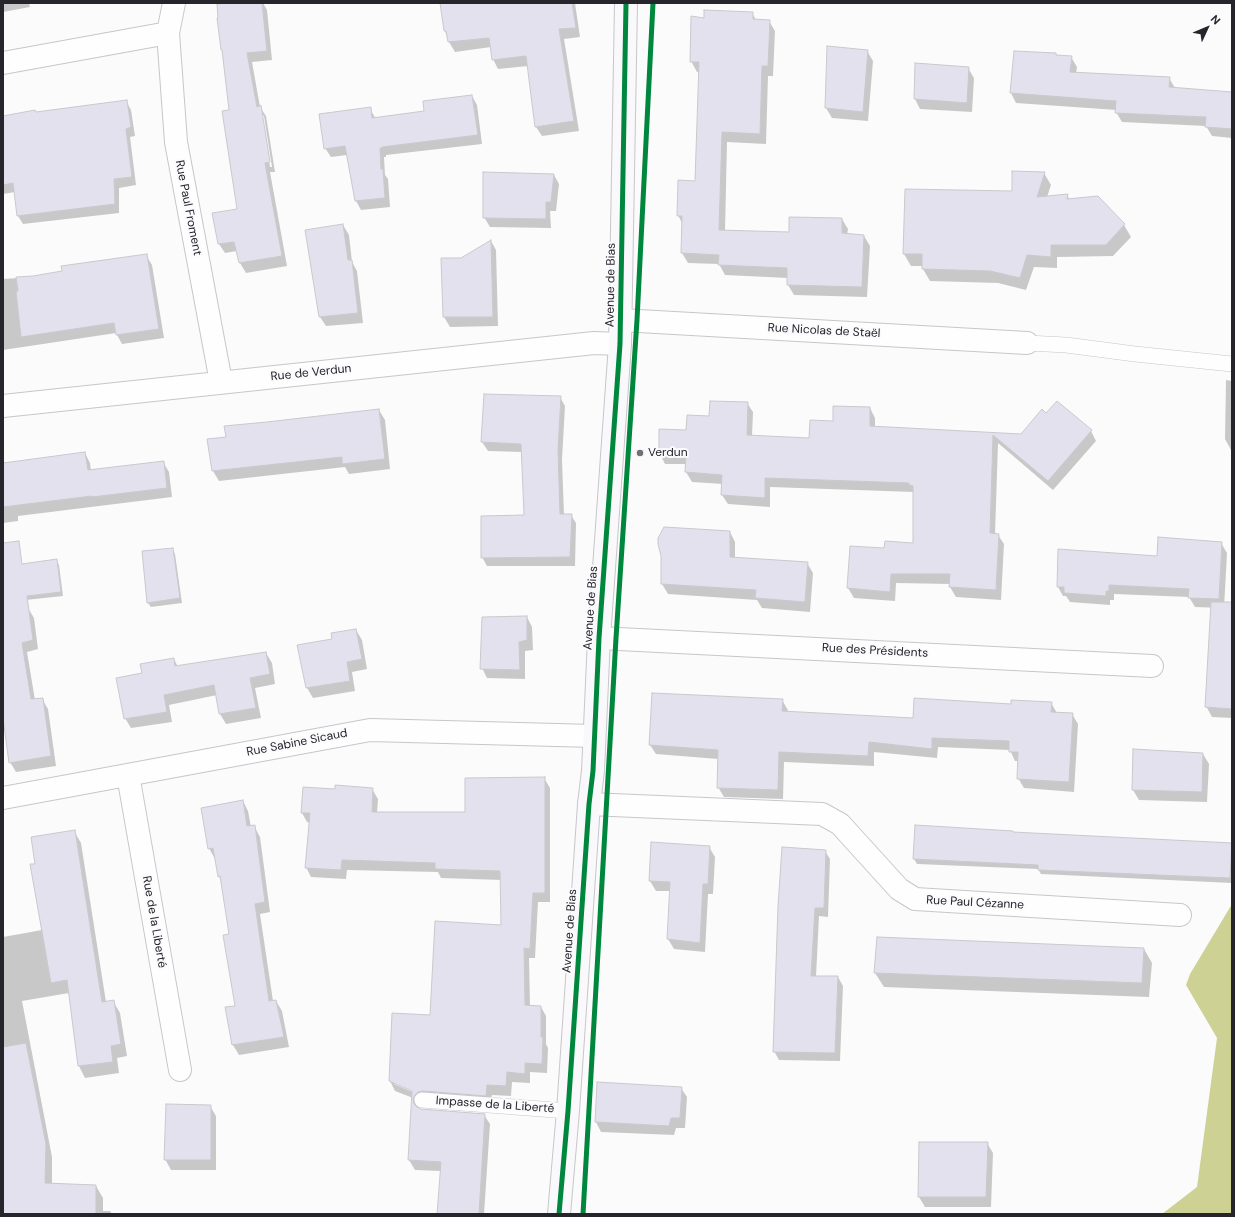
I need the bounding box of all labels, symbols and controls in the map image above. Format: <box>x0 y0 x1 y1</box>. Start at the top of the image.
north arrow <box>1187 8 1227 48</box>
text: N <box>1208 12 1223 27</box>
street label: Rue Paul Froment <box>172 159 204 257</box>
street label: Avenue de Bias <box>603 243 619 327</box>
street label: Rue Nicolas de Staël <box>767 321 881 341</box>
street label: Rue de Verdun <box>270 362 352 384</box>
place label: Verdun <box>648 446 688 460</box>
marker: Verdun <box>635 448 645 458</box>
street label: Avenue de Bias <box>581 566 601 650</box>
street label: Rue des Présidents <box>821 641 929 661</box>
street label: Rue Sabine Sicaud <box>245 726 349 760</box>
street label: Rue de la Liberté <box>139 875 169 969</box>
street label: Avenue de Bias <box>560 889 580 973</box>
street label: Rue Paul Cézanne <box>926 893 1024 913</box>
street label: Impasse de la Liberté <box>435 1094 555 1116</box>

